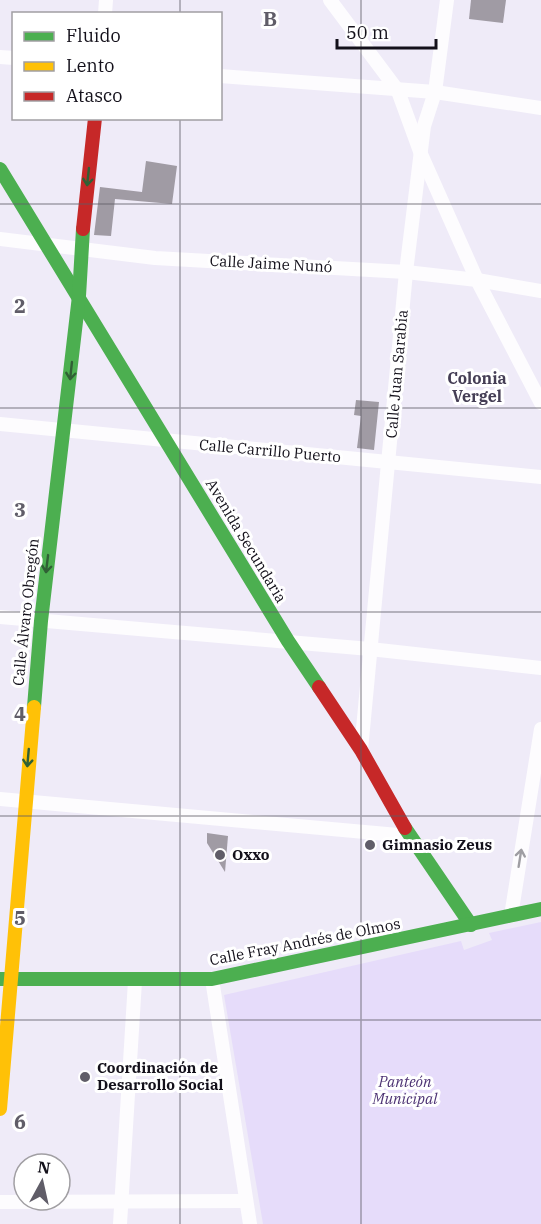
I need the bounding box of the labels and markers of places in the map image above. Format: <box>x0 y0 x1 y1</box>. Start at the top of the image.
place label: Gimnasio Zeus <box>382 835 492 854</box>
marker: Gimnasio Zeus <box>363 838 377 852</box>
place label: Oxxo <box>232 845 270 864</box>
marker: Oxxo <box>213 848 227 862</box>
place label: Coordinación de Desarrollo Social <box>97 1058 223 1094</box>
marker: Coordinación de Desarrollo Social <box>78 1070 92 1084</box>

